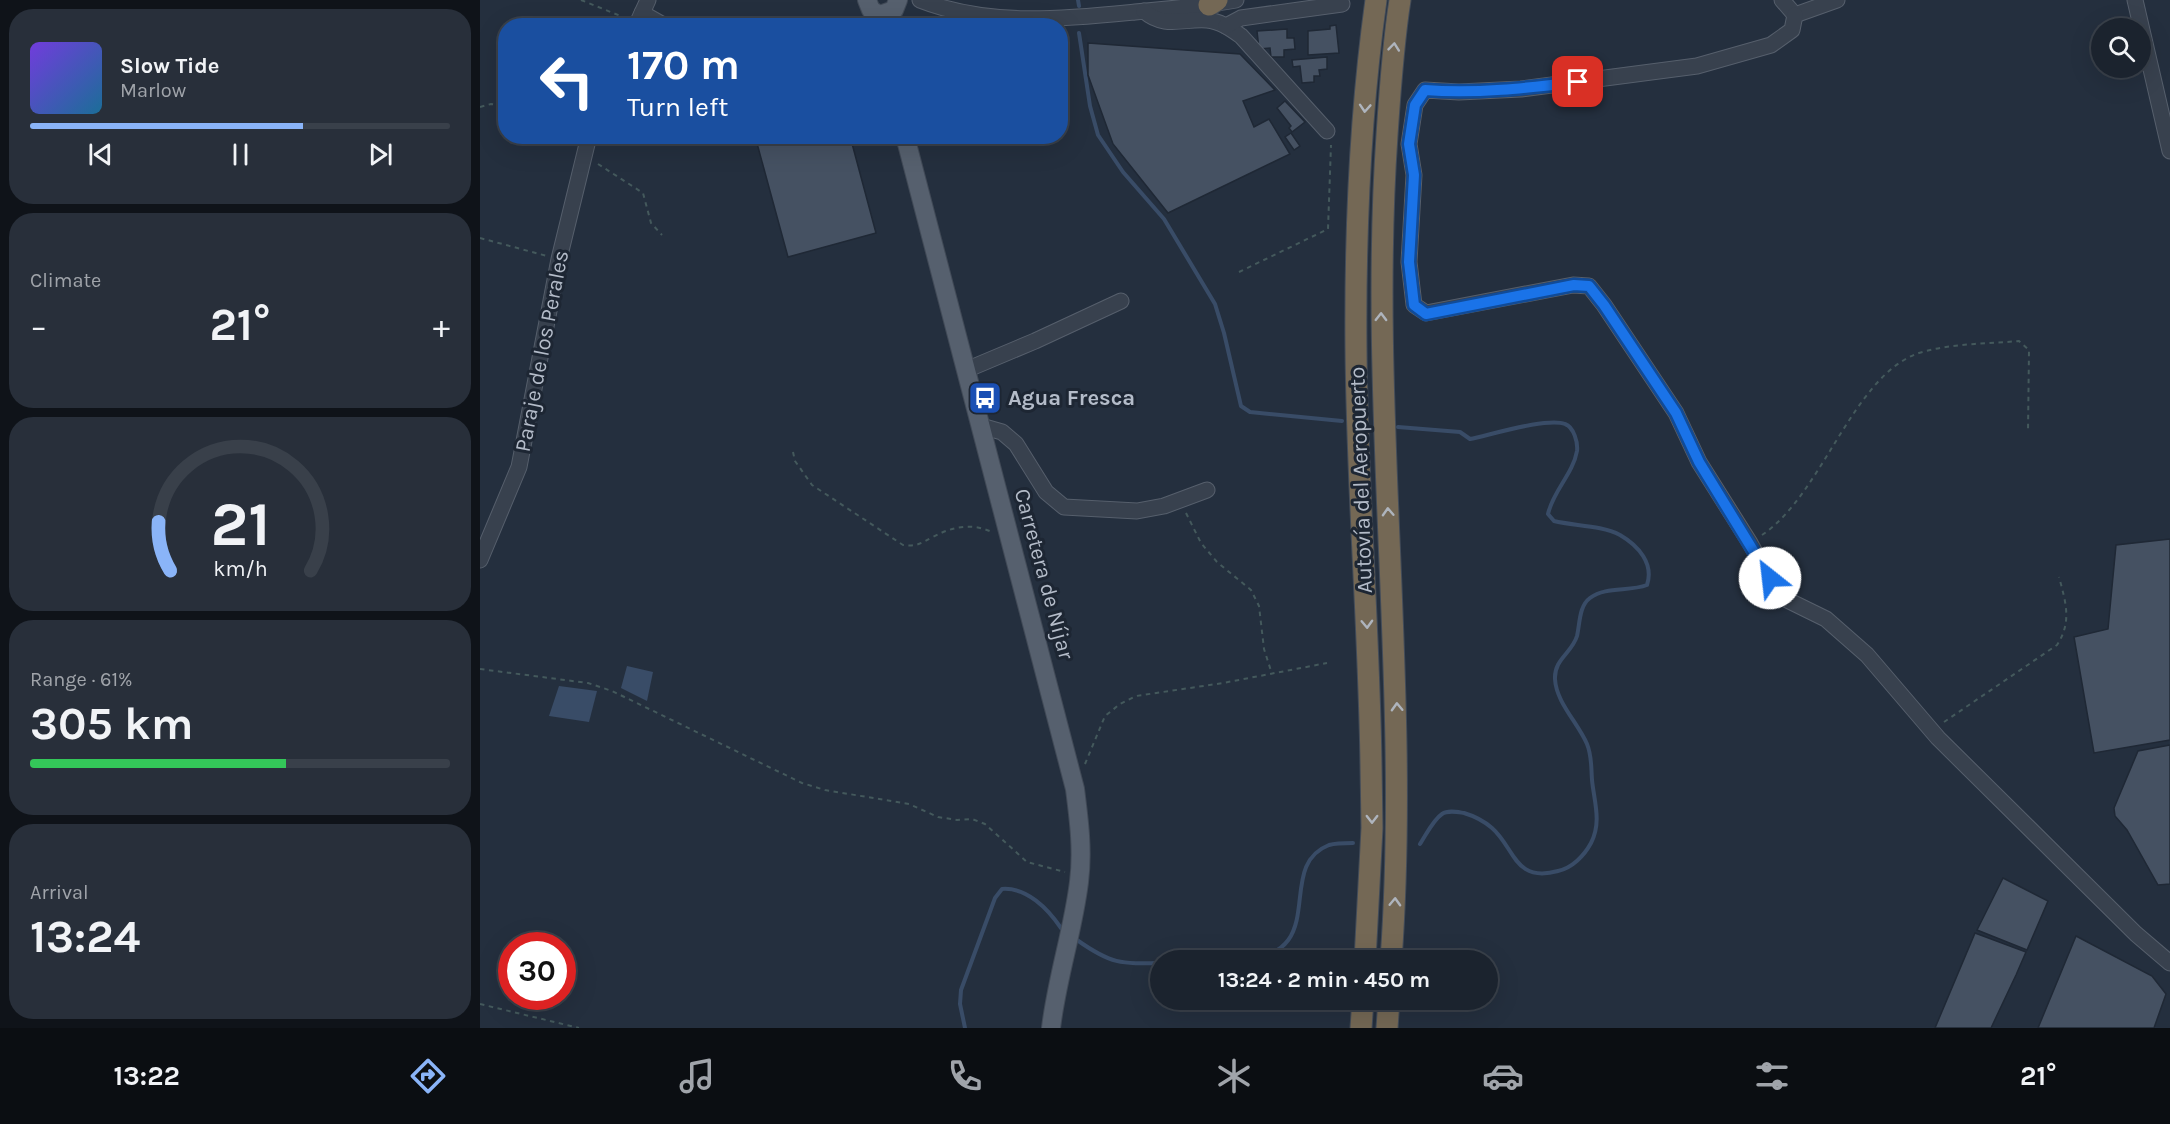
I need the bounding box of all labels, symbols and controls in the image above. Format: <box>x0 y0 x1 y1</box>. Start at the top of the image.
map controls <box>2091 18 2151 78</box>
button: search <box>2091 18 2151 78</box>
text: 170 m <box>627 40 740 90</box>
icon: left <box>528 42 606 120</box>
one-way arrow <box>1387 42 1400 51</box>
text: Slow Tide <box>120 53 220 79</box>
pin <box>1552 56 1603 107</box>
icon: arrive <box>1561 65 1594 98</box>
text: Marlow <box>120 79 186 102</box>
text: Turn left <box>627 91 728 123</box>
one-way arrow <box>1359 104 1372 113</box>
icon: previous <box>84 138 117 171</box>
icon: pause <box>224 138 257 171</box>
icon: next <box>364 138 397 171</box>
street label: Paraje de los Perales <box>510 248 574 454</box>
text: Climate <box>30 269 101 292</box>
text: 21° <box>210 299 270 351</box>
text: − <box>30 307 47 345</box>
text: + <box>433 307 450 345</box>
one-way arrow <box>1375 313 1387 322</box>
street label: Autovía del Aeropuerto <box>1344 366 1378 594</box>
bus stop icon: Agua Fresca <box>967 380 1003 416</box>
place label: Agua Fresca <box>1008 385 1135 411</box>
street label: Carretera de Níjar <box>1009 486 1079 662</box>
text: 21 <box>210 488 270 561</box>
one-way arrow <box>1381 507 1394 516</box>
position arrow <box>1738 546 1802 610</box>
text: km/h <box>213 556 267 581</box>
one-way arrow <box>1361 619 1374 628</box>
text: Range · 61% <box>30 668 133 691</box>
text: 305 km <box>30 698 193 750</box>
one-way arrow <box>1390 702 1403 711</box>
one-way arrow <box>1366 814 1378 823</box>
text: Arrival <box>30 881 89 904</box>
one-way arrow <box>1388 897 1401 906</box>
text: 13:24 <box>30 911 140 963</box>
speed limit sign: 30 <box>498 932 576 1010</box>
text: 13:24 · 2 min · 450 m <box>1218 967 1430 993</box>
icon: directions <box>407 1055 449 1097</box>
icon: music <box>676 1055 718 1097</box>
icon: phone <box>944 1055 986 1097</box>
icon: climate <box>1213 1055 1255 1097</box>
icon: car <box>1482 1055 1524 1097</box>
icon: filters <box>1751 1055 1793 1097</box>
text: 13:22 <box>113 1060 180 1092</box>
text: 21° <box>2020 1060 2057 1092</box>

